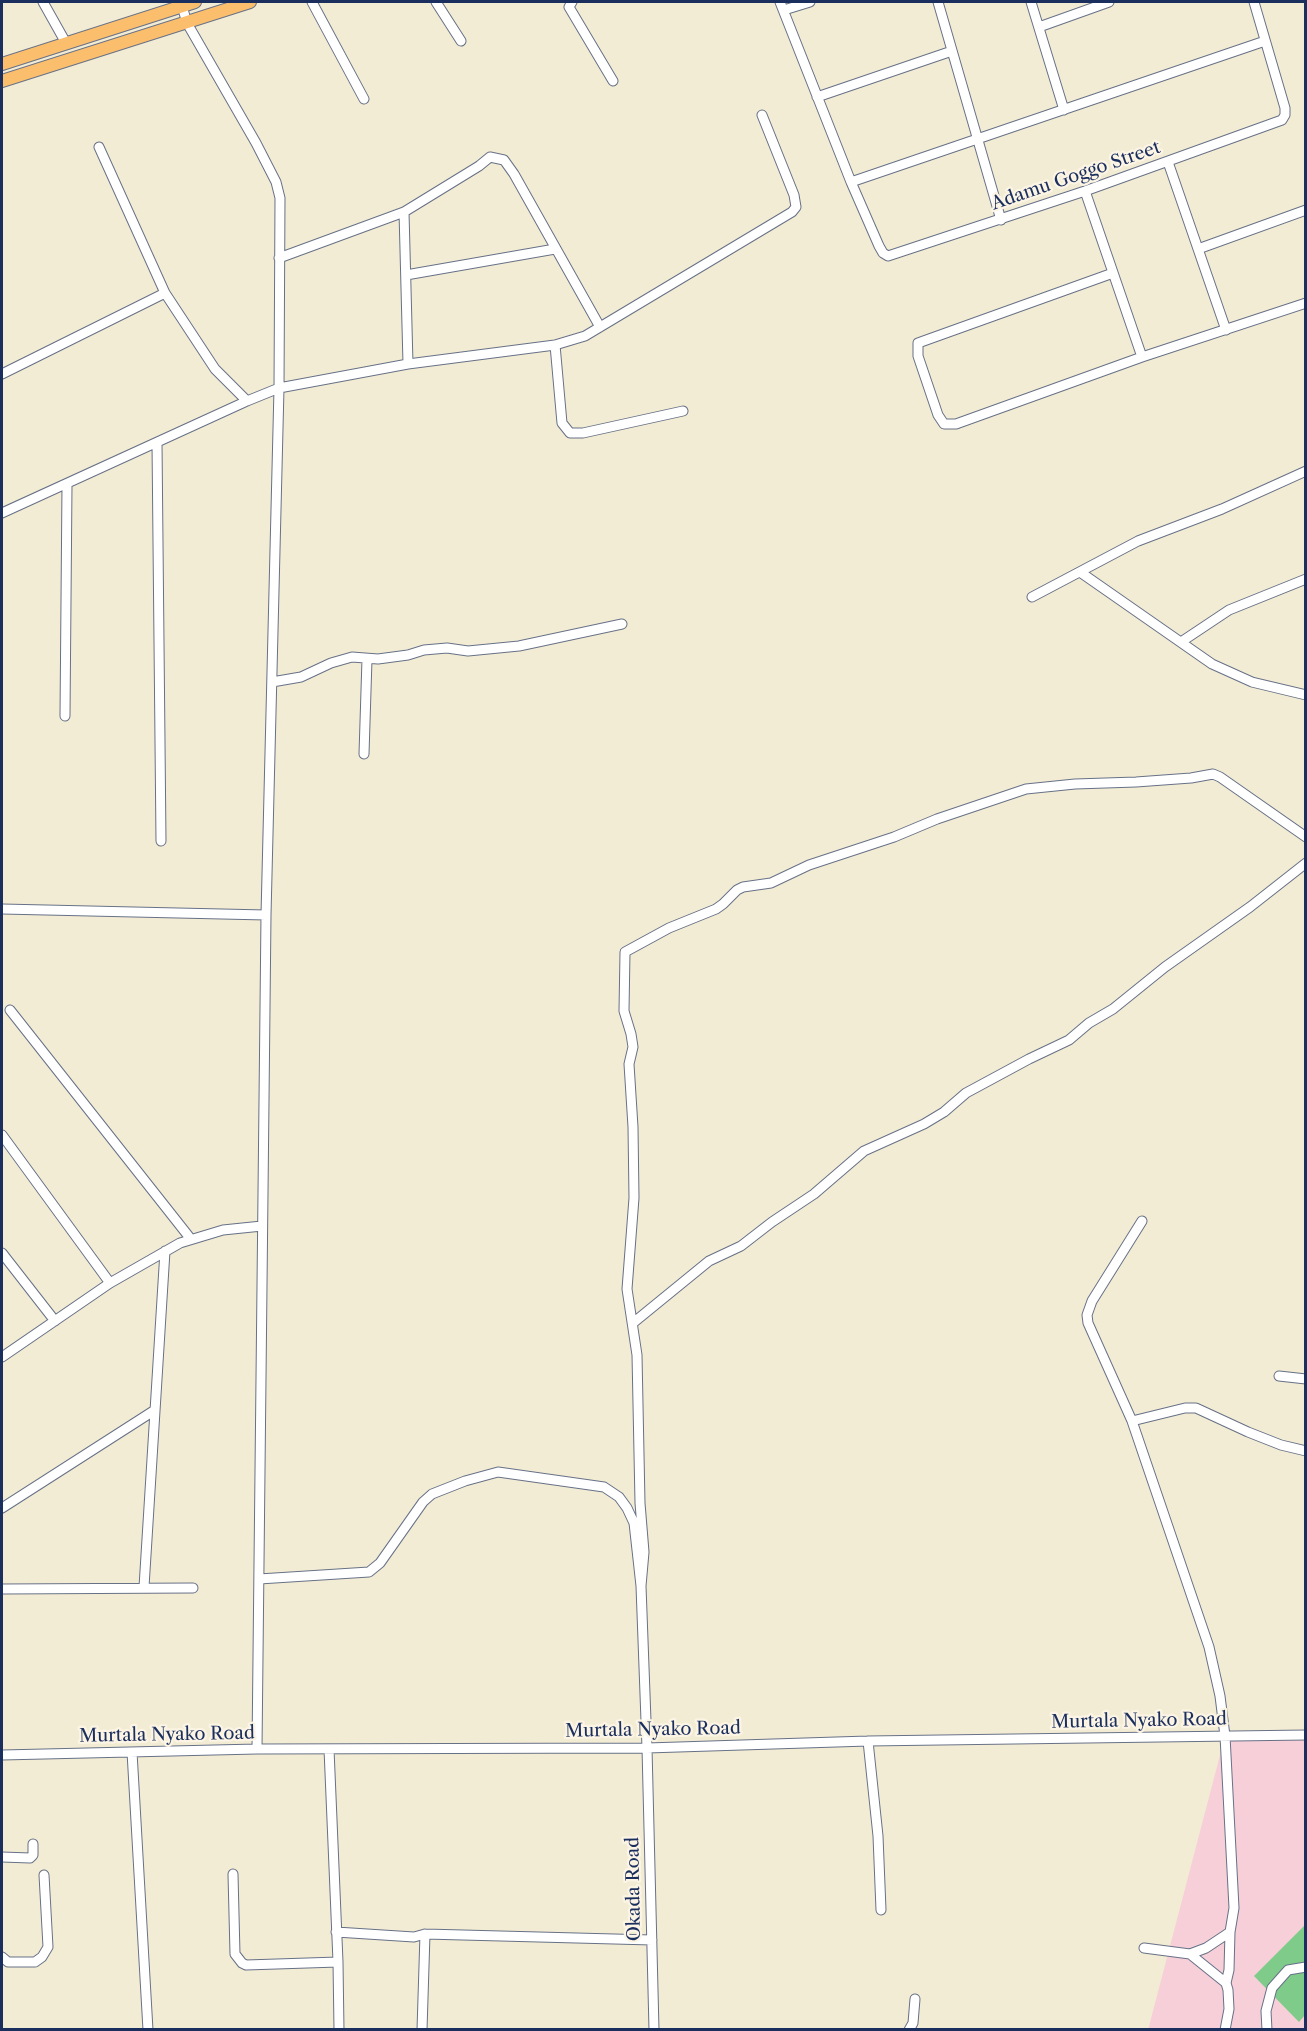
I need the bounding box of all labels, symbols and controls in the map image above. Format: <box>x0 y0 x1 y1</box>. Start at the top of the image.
street label: Adamu Goggo Street <box>989 137 1163 215</box>
street label: Murtala Nyako Road <box>1051 1709 1227 1733</box>
street label: Murtala Nyako Road <box>565 1718 741 1742</box>
street label: Murtala Nyako Road <box>79 1723 255 1747</box>
street label: Okada Road <box>622 1837 646 1941</box>

